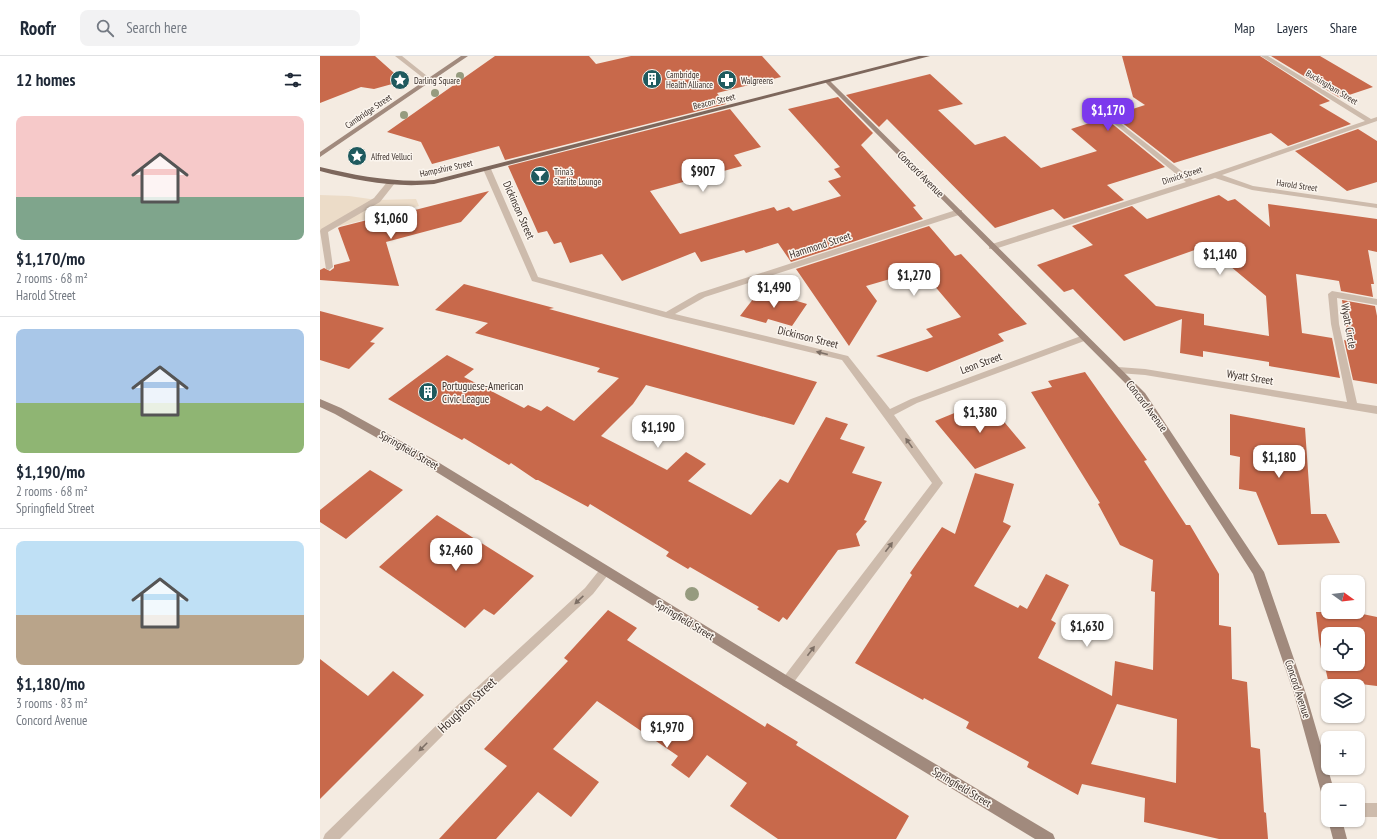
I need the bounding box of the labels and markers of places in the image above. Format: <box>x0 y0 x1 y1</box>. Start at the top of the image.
building icon: Cambridge Health Alliance <box>641 68 663 90</box>
place icon: Darling Square <box>389 69 411 91</box>
place label: Cambridge Health Alliance <box>666 69 713 90</box>
pharmacy icon: Walgreens <box>716 69 738 91</box>
place label: Darling Square <box>414 75 460 86</box>
place label: Walgreens <box>741 75 773 86</box>
pin: $1,170 <box>1075 98 1141 132</box>
place icon: Alfred Velluci <box>346 145 368 167</box>
place label: Alfred Velluci <box>371 151 412 162</box>
pin: $907 <box>679 159 727 193</box>
bar icon: Trina's Starlite Lounge <box>529 165 551 187</box>
place label: Trina's Starlite Lounge <box>554 166 601 187</box>
pin: $1,060 <box>358 206 424 240</box>
pin: $1,140 <box>1187 242 1253 276</box>
pin: $1,270 <box>881 263 947 297</box>
pin: $1,490 <box>741 275 807 309</box>
place label: Portuguese-American Civic League <box>442 379 524 406</box>
building icon: Portuguese-American Civic League <box>417 381 439 403</box>
pin: $1,380 <box>947 400 1013 434</box>
pin: $1,190 <box>625 415 691 449</box>
pin: $1,180 <box>1246 445 1312 479</box>
pin: $2,460 <box>423 538 489 572</box>
pin: $1,630 <box>1054 614 1120 648</box>
pin: $1,970 <box>634 715 700 749</box>

